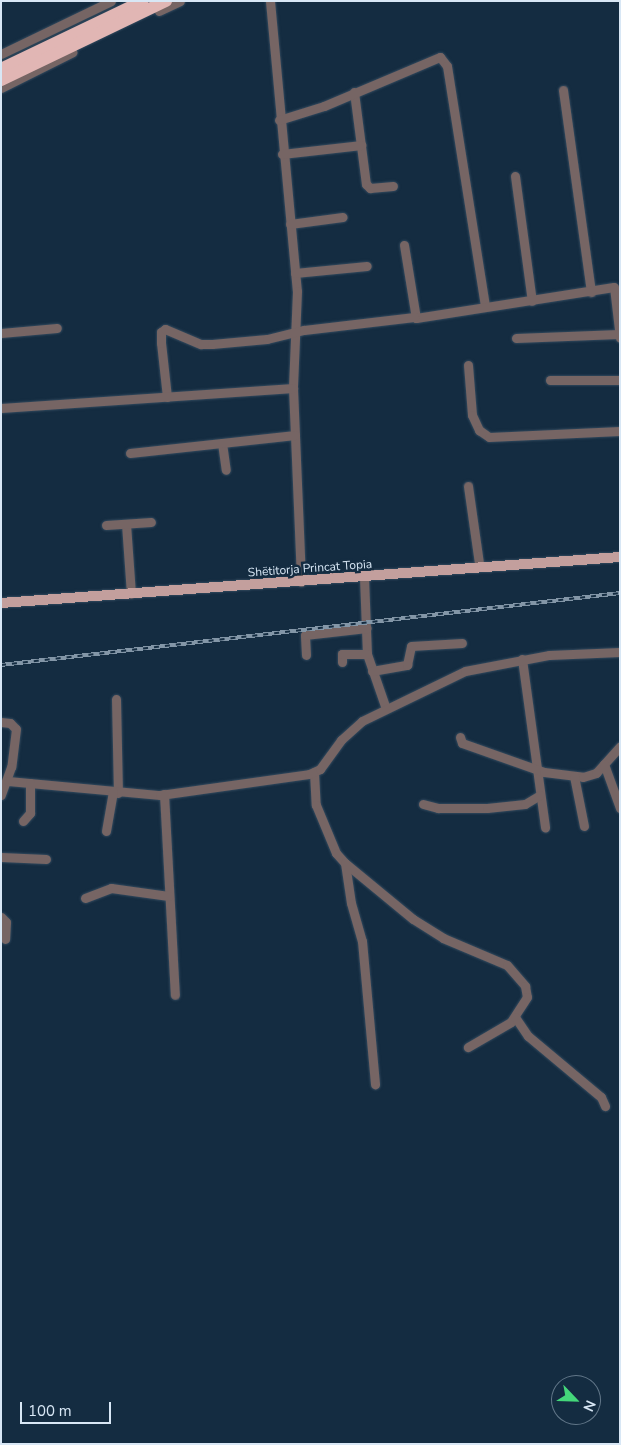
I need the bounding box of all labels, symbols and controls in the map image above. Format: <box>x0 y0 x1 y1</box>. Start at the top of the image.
street label: Shëtitorja Princat Topia <box>247 557 373 581</box>
north arrow <box>551 1375 601 1425</box>
scale bar <box>22 1392 114 1424</box>
text: N <box>578 1397 600 1415</box>
text: 100 m <box>28 1401 72 1421</box>

